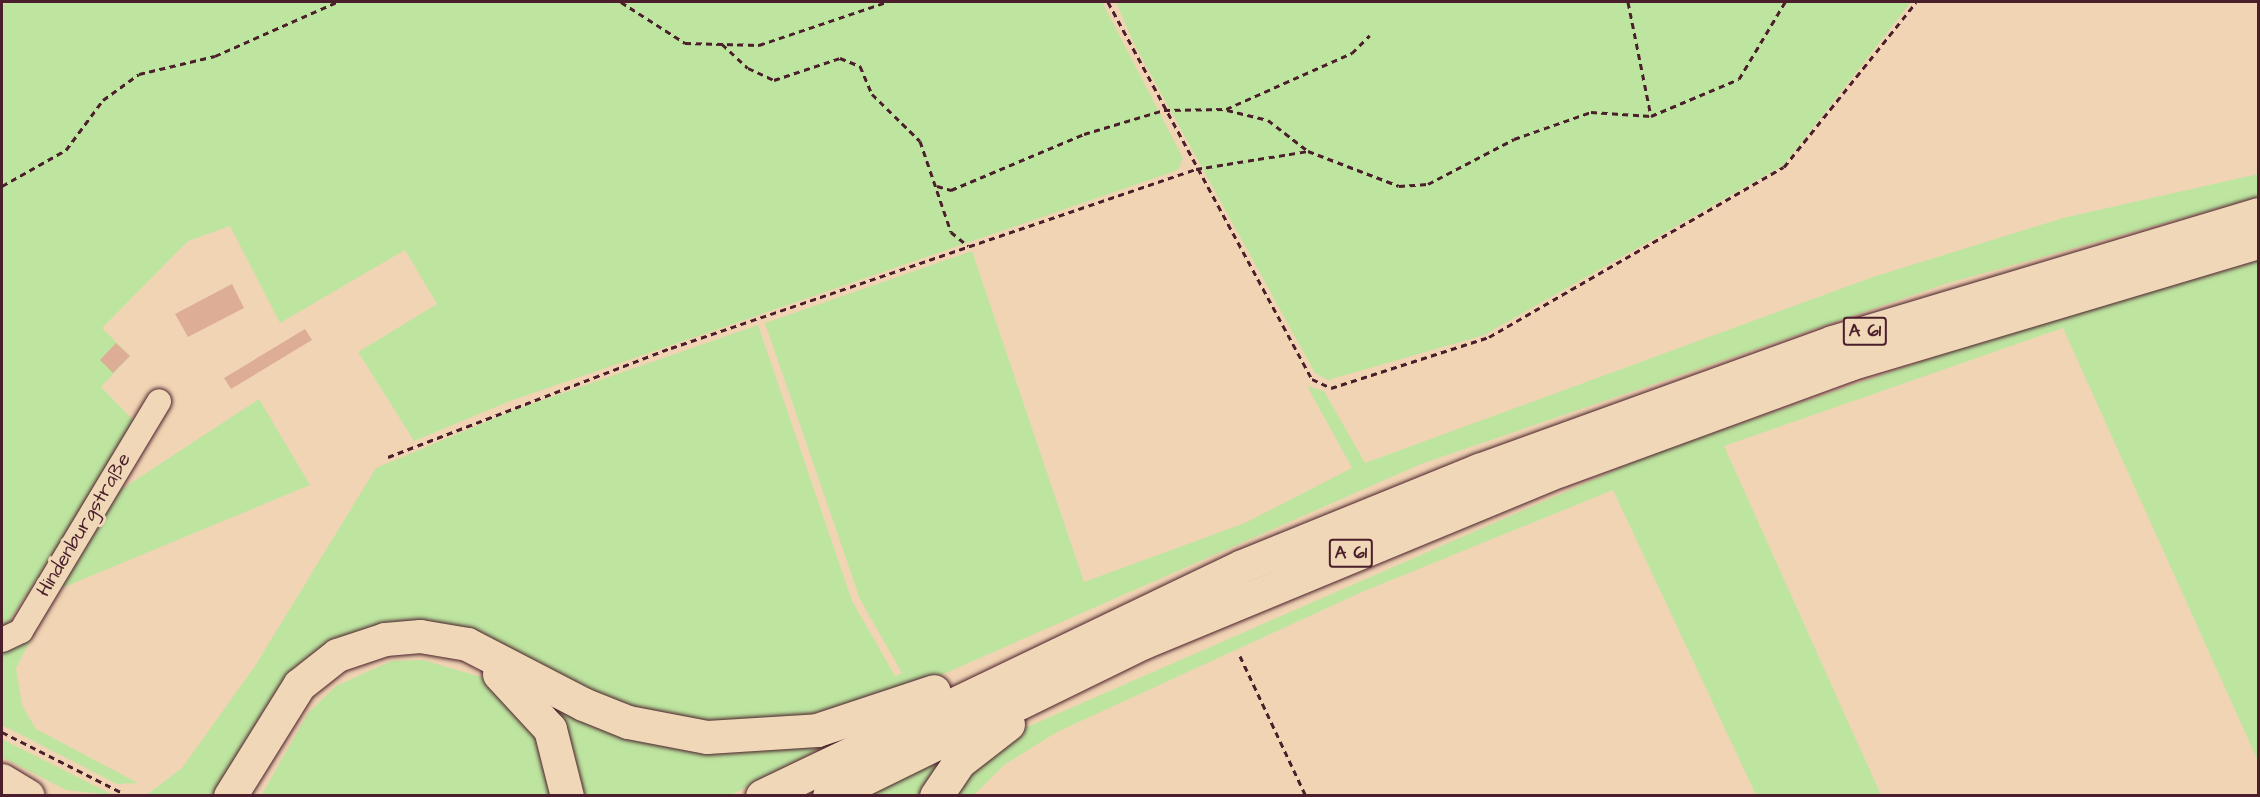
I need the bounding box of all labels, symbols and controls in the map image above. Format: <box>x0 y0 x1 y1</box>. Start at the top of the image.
road number: A 61 <box>1842 316 1888 346</box>
street label: Hindenburgstraße <box>32 449 136 601</box>
road number: A 61 <box>1328 538 1374 568</box>

